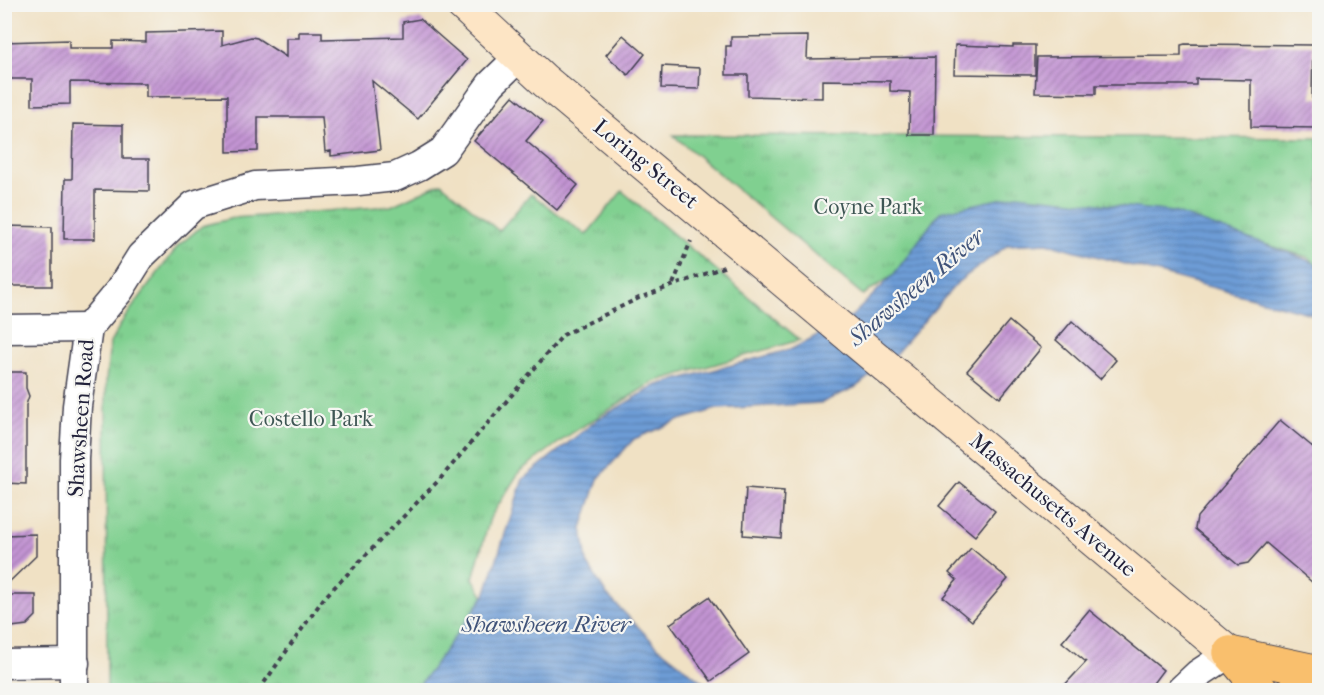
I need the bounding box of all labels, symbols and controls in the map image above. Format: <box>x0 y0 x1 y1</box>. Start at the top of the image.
street label: Loring Street <box>588 114 704 214</box>
park label: Coyne Park <box>814 194 923 220</box>
water label: Shawsheen River <box>841 220 991 353</box>
street label: Shawsheen Road <box>63 337 100 498</box>
park label: Costello Park <box>249 406 374 432</box>
street label: Massachusetts Avenue <box>964 428 1142 582</box>
water label: Shawsheen River <box>460 610 633 638</box>

